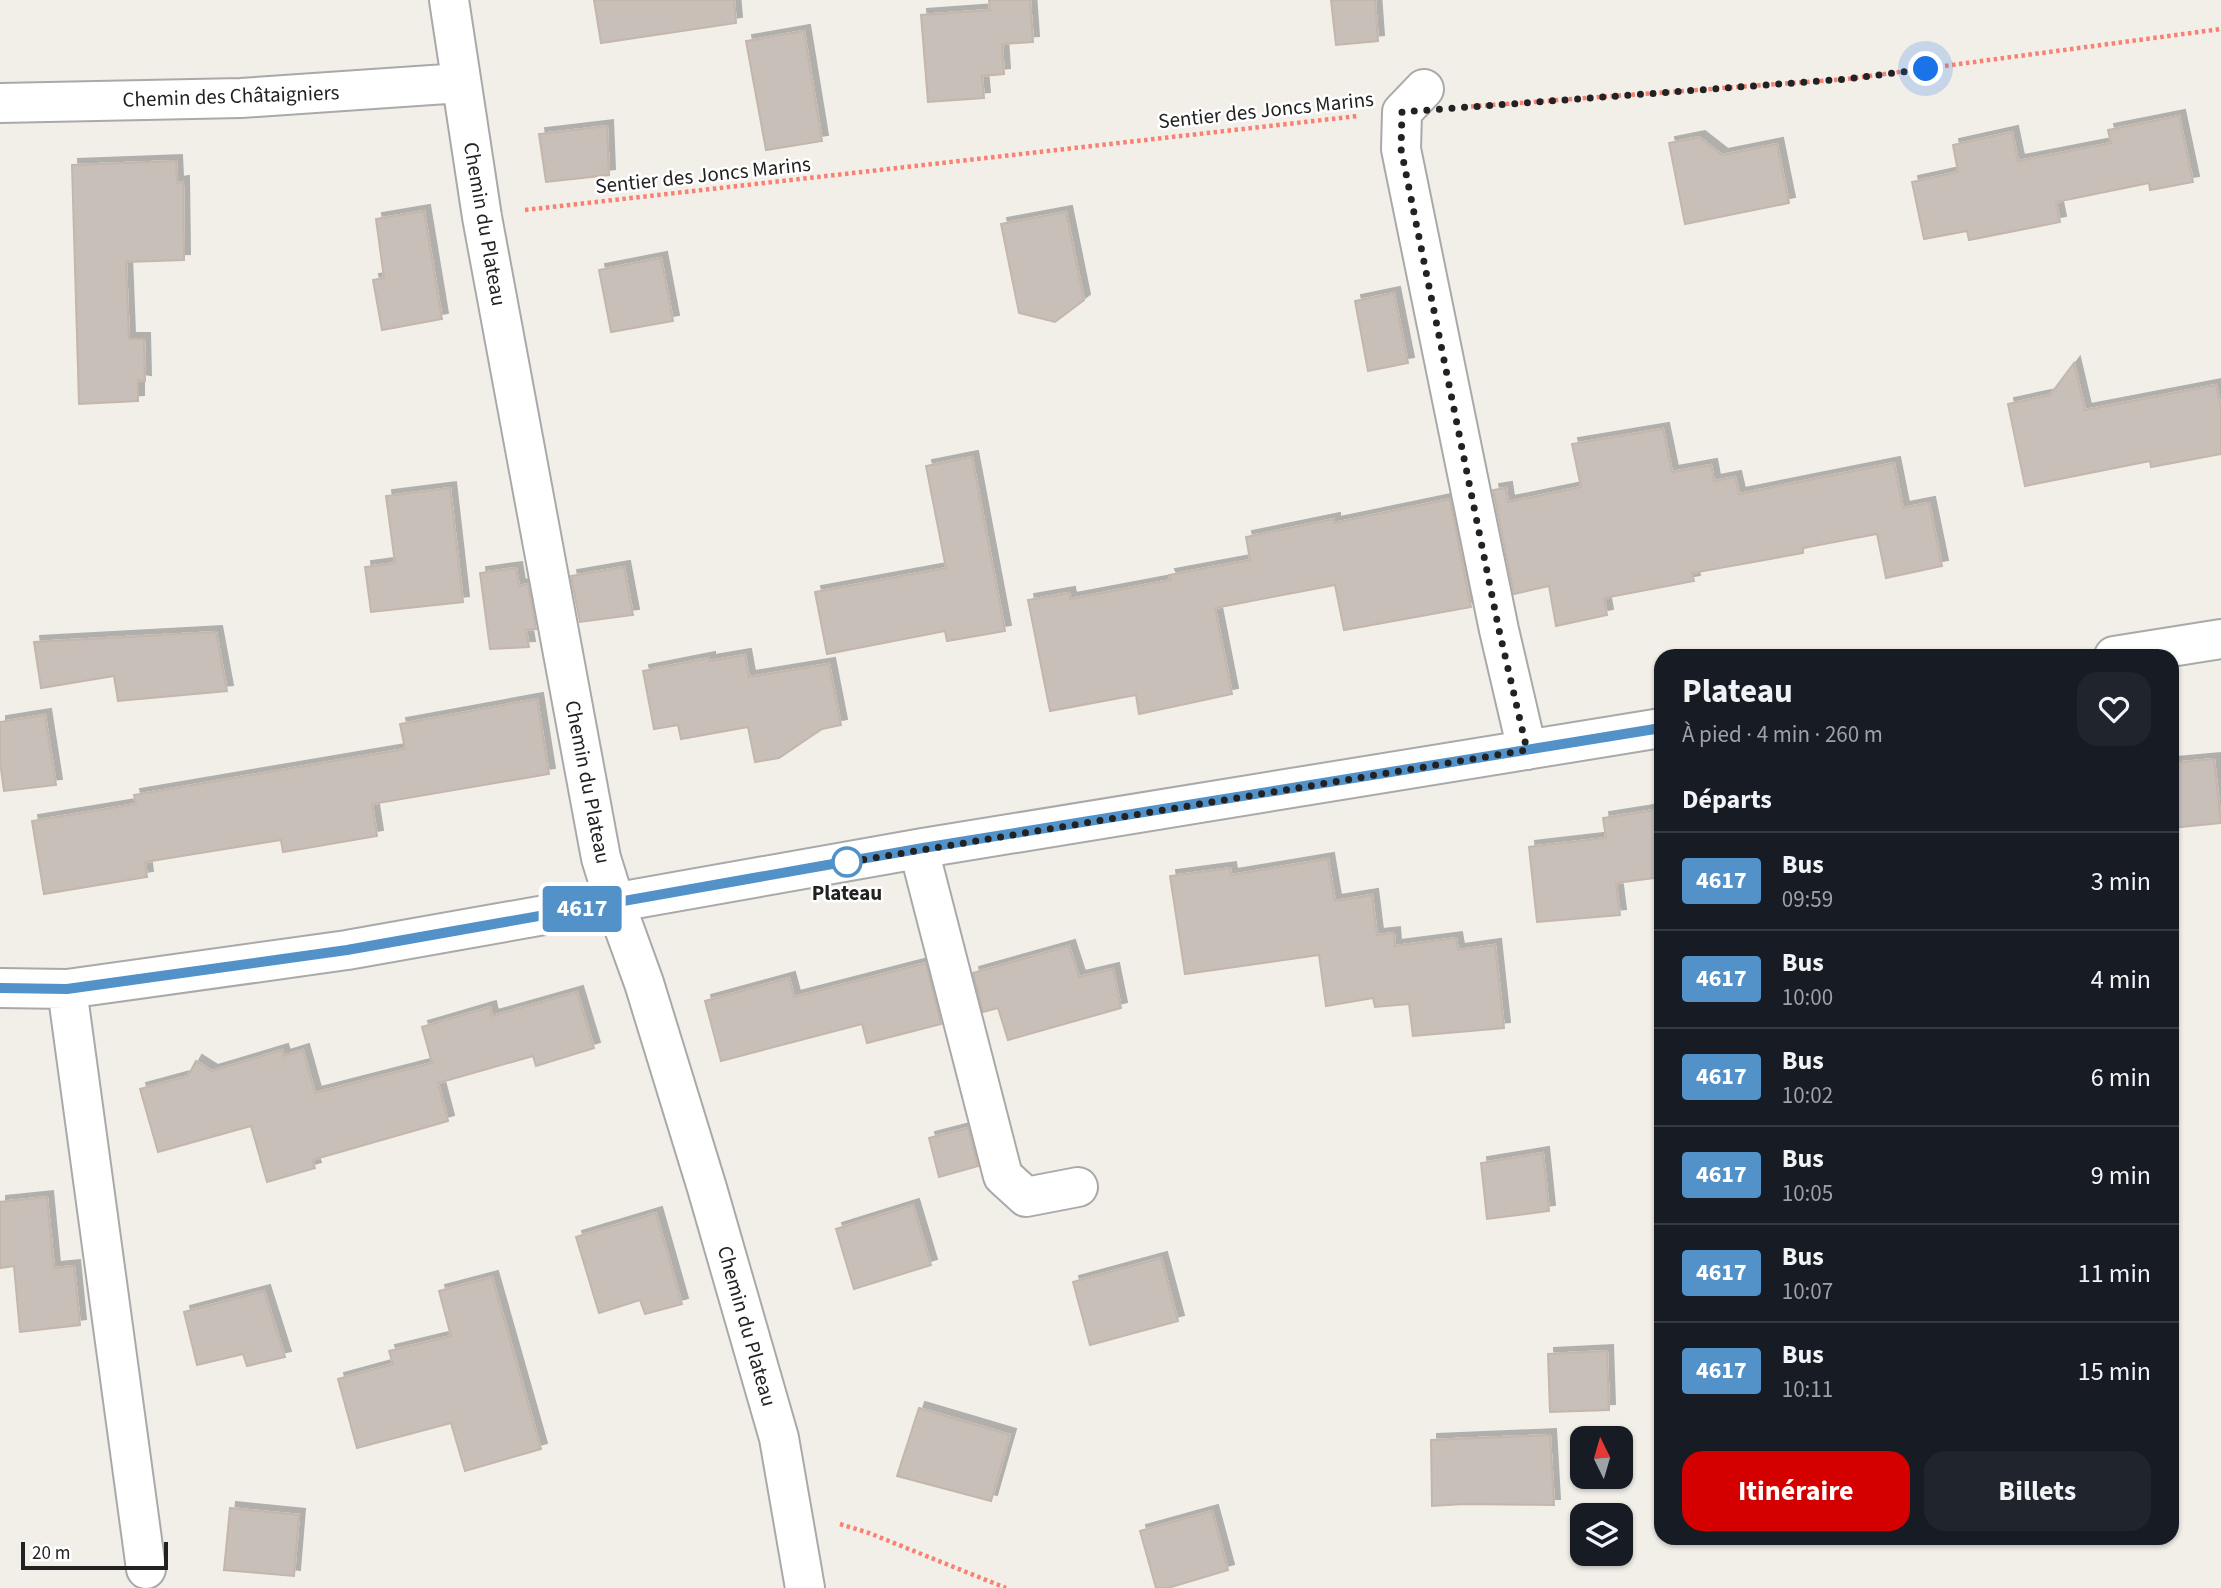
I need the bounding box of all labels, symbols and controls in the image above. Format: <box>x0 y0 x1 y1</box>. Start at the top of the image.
your location <box>1908 51 1943 86</box>
street label: Chemin des Châtaigniers <box>122 77 340 115</box>
street label: Sentier des Joncs Marins <box>1157 84 1375 136</box>
street label: Chemin du Plateau <box>456 140 514 308</box>
street label: Sentier des Joncs Marins <box>594 149 812 201</box>
text: Plateau <box>1682 668 1793 715</box>
button: heart <box>2077 672 2151 746</box>
street label: Chemin du Plateau <box>557 698 619 866</box>
text: À pied · 4 min · 260 m <box>1682 718 1883 751</box>
text: Départs <box>1682 781 1772 818</box>
text: Bus <box>1782 846 1824 883</box>
marker: Plateau <box>832 847 862 877</box>
text: 4617 <box>1696 863 1747 898</box>
text: 3 min <box>2091 863 2151 900</box>
place label: Plateau <box>812 878 882 908</box>
text: 09:59 <box>1782 883 1833 916</box>
line badge: 4617 <box>533 886 631 932</box>
text: 4617 <box>557 891 607 926</box>
text: Bus <box>1782 944 1824 981</box>
text: 4617 <box>1696 961 1747 996</box>
text: 4 min <box>2091 961 2151 998</box>
text: 10:00 <box>1782 981 1833 1014</box>
text: Bus <box>1782 1042 1824 1079</box>
text: 4617 <box>1696 1059 1747 1094</box>
text: 6 min <box>2091 1059 2151 1096</box>
text: 10:02 <box>1782 1079 1833 1112</box>
text: Bus <box>1782 1140 1824 1177</box>
text: 4617 <box>1696 1157 1747 1192</box>
text: 9 min <box>2091 1157 2151 1194</box>
text: 10:05 <box>1782 1177 1833 1210</box>
text: Bus <box>1782 1238 1824 1275</box>
street label: Chemin du Plateau <box>710 1242 784 1410</box>
text: 4617 <box>1696 1255 1747 1290</box>
text: 11 min <box>2078 1255 2151 1292</box>
text: 10:07 <box>1782 1275 1833 1308</box>
text: Bus <box>1782 1336 1824 1373</box>
text: 4617 <box>1696 1353 1747 1388</box>
text: 15 min <box>2078 1353 2151 1390</box>
text: 10:11 <box>1782 1373 1833 1406</box>
north arrow <box>1570 1426 1633 1489</box>
map controls <box>1570 1426 1633 1566</box>
button: Itinéraire <box>1682 1451 1910 1531</box>
button: Billets <box>1924 1451 2151 1531</box>
button: layers <box>1570 1503 1633 1566</box>
scale bar <box>21 1539 168 1571</box>
text: 20 m <box>32 1540 70 1567</box>

